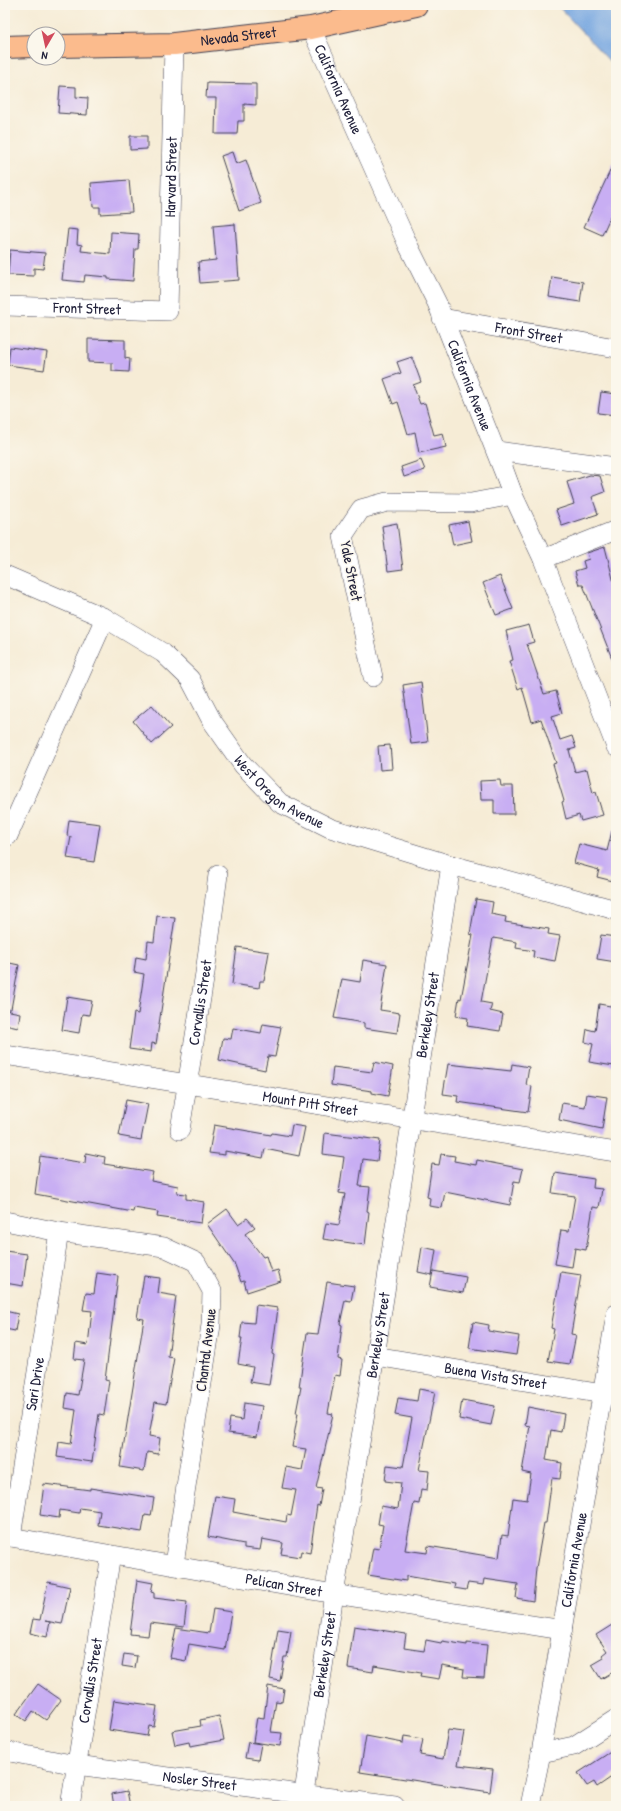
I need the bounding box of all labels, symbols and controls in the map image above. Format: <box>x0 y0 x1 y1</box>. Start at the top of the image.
street label: Nevada Street <box>199 21 278 51</box>
north arrow <box>26 26 66 66</box>
street label: California Avenue <box>310 41 368 137</box>
text: N <box>40 48 48 63</box>
street label: Harvard Street <box>159 136 182 218</box>
street label: Front Street <box>52 296 122 320</box>
street label: Front Street <box>493 316 565 349</box>
street label: California Avenue <box>443 336 498 434</box>
street label: Yale Street <box>335 539 368 604</box>
street label: West Oregon Avenue <box>229 751 328 833</box>
street label: Corvallis Street <box>183 958 217 1047</box>
street label: Berkeley Street <box>410 970 444 1059</box>
street label: Mount Pitt Street <box>261 1085 360 1121</box>
street label: Berkeley Street <box>360 1290 395 1379</box>
street label: Chantal Avenue <box>190 1307 221 1393</box>
street label: Sari Drive <box>20 1356 49 1412</box>
street label: Buena Vista Street <box>443 1357 549 1395</box>
street label: California Avenue <box>555 1511 592 1609</box>
street label: Pelican Street <box>244 1568 325 1602</box>
street label: Berkeley Street <box>308 1610 341 1699</box>
street label: Corvallis Street <box>73 1636 107 1725</box>
street label: Nosler Street <box>162 1765 239 1796</box>

